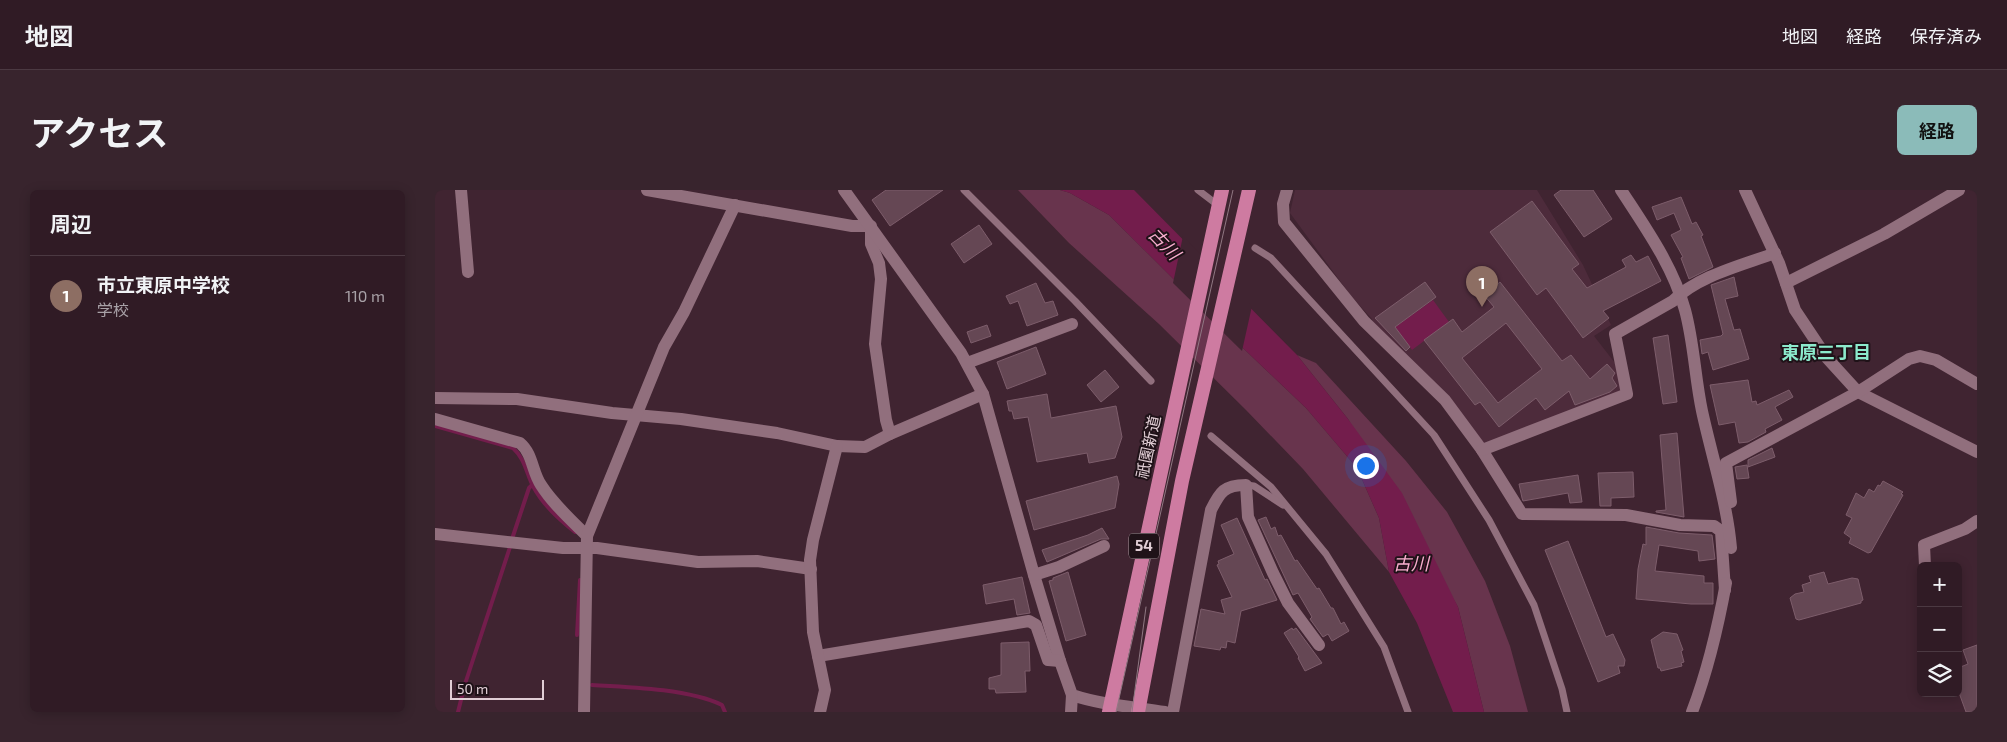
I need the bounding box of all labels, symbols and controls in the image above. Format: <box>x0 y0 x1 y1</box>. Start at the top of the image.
text: 地図 <box>25 21 73 50</box>
text: 地図 <box>1782 25 1818 47</box>
text: 経路 <box>1846 25 1882 47</box>
text: 保存済み <box>1910 25 1982 47</box>
button: 経路 <box>1897 105 1977 155</box>
text: アクセス <box>30 111 168 153</box>
text: 周辺 <box>50 211 92 236</box>
water label: 古川 <box>1144 223 1187 265</box>
pin: 1 <box>1466 266 1498 307</box>
text: 市立東原中学校 <box>97 273 230 296</box>
text: 1 <box>63 286 69 305</box>
text: 110 m <box>345 286 385 305</box>
text: 学校 <box>97 300 129 319</box>
district label: 東原三丁目 <box>1781 341 1871 363</box>
street label: 祇園新道 <box>1132 414 1163 480</box>
your location <box>1353 453 1379 479</box>
road number: 54 <box>1129 534 1159 558</box>
water label: 古川 <box>1393 552 1431 574</box>
map controls <box>1917 562 1962 697</box>
button: + <box>1917 562 1962 607</box>
button: − <box>1917 607 1962 652</box>
button: layers <box>1917 652 1962 697</box>
scale bar <box>450 677 544 700</box>
text: 50 m <box>457 680 488 697</box>

